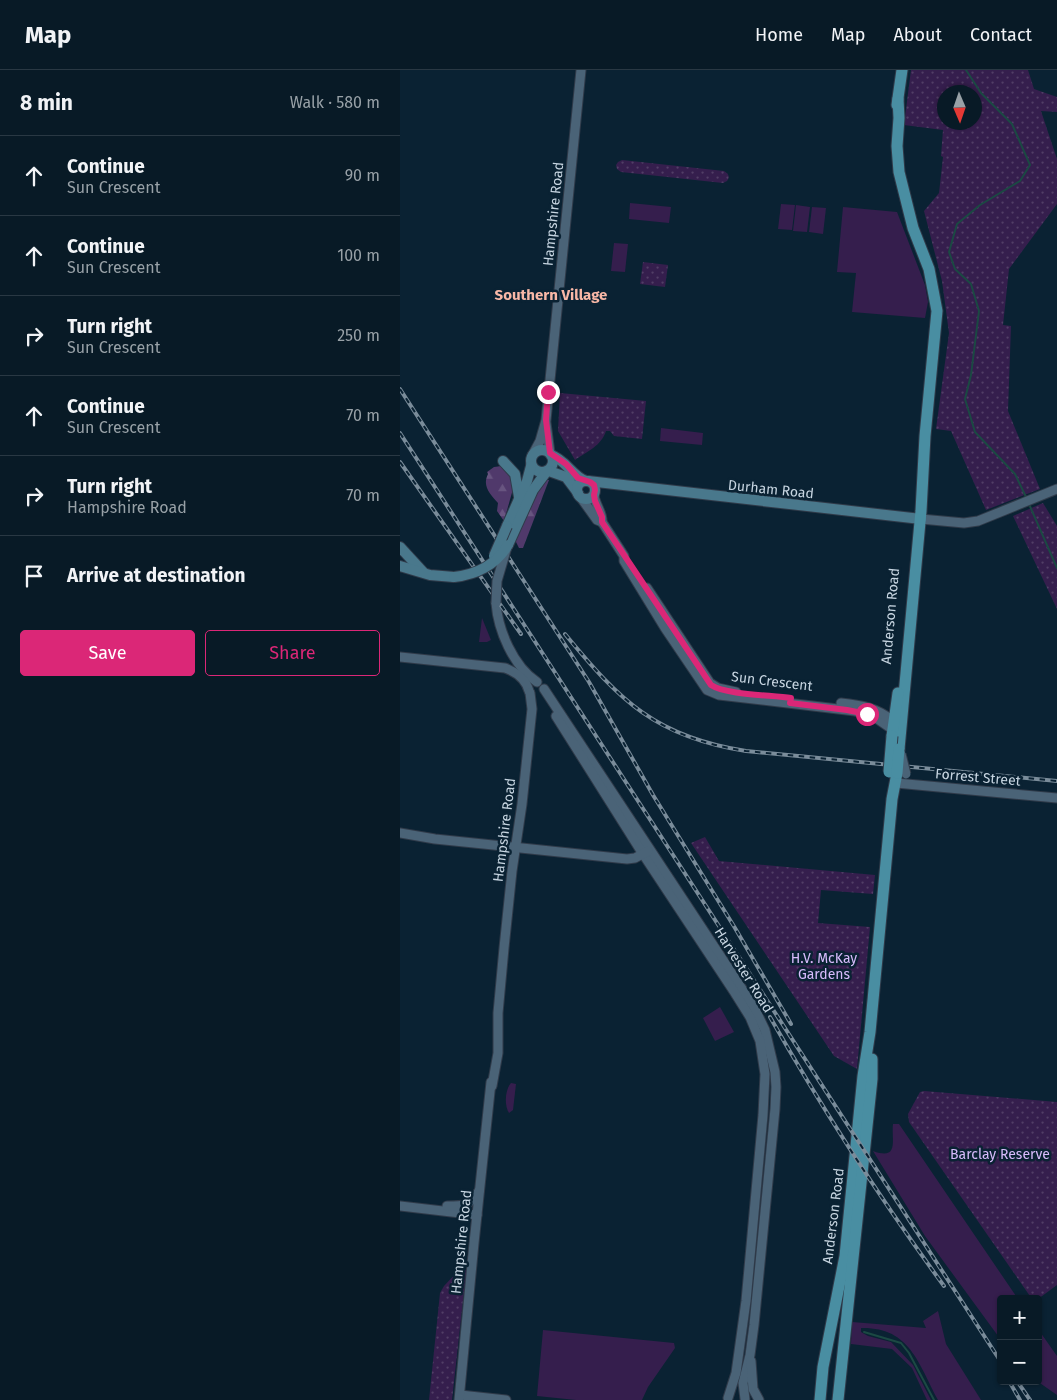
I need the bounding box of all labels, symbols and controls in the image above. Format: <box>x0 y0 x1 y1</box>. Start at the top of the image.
text: Map <box>25 21 71 49</box>
text: Home <box>755 24 803 46</box>
text: Map <box>831 24 865 46</box>
text: About <box>893 24 942 46</box>
text: Contact <box>970 24 1032 46</box>
north arrow <box>937 85 982 130</box>
text: 8 min <box>20 90 73 116</box>
text: Walk · 580 m <box>290 93 380 112</box>
text: Continue <box>67 155 145 178</box>
street label: Hampshire Road <box>540 161 567 267</box>
icon: ahead <box>20 162 48 190</box>
text: 90 m <box>345 166 380 185</box>
text: Sun Crescent <box>67 178 160 197</box>
text: Continue <box>67 235 145 258</box>
icon: ahead <box>20 242 48 270</box>
text: 100 m <box>337 246 380 265</box>
text: Sun Crescent <box>67 258 160 277</box>
district label: Southern Village <box>495 286 607 304</box>
text: Turn right <box>67 315 152 338</box>
icon: right <box>20 322 48 350</box>
text: 250 m <box>337 326 380 345</box>
text: Sun Crescent <box>67 338 160 357</box>
route end <box>537 381 560 404</box>
text: Continue <box>67 395 145 418</box>
icon: ahead <box>20 402 48 430</box>
text: 70 m <box>346 406 380 425</box>
text: Sun Crescent <box>67 418 160 437</box>
text: Turn right <box>67 475 152 498</box>
street label: Durham Road <box>727 477 815 502</box>
icon: right <box>20 482 48 510</box>
text: 70 m <box>346 486 380 505</box>
text: Hampshire Road <box>67 498 187 517</box>
icon: arrive <box>20 562 48 590</box>
text: Arrive at destination <box>67 564 246 587</box>
street label: Anderson Road <box>878 567 903 665</box>
button: Save <box>20 630 195 676</box>
button: Share <box>205 630 380 676</box>
street label: Sun Crescent <box>730 668 814 695</box>
route start <box>856 703 879 726</box>
street label: Forrest Street <box>934 765 1022 790</box>
street label: Hampshire Road <box>490 777 519 883</box>
street label: Harvester Road <box>711 924 777 1016</box>
park label: H.V. McKay Gardens <box>791 950 857 983</box>
park label: Barclay Reserve <box>950 1146 1050 1163</box>
street label: Anderson Road <box>819 1167 848 1265</box>
street label: Hampshire Road <box>448 1189 475 1295</box>
map controls <box>997 1295 1042 1385</box>
button: + <box>997 1295 1042 1340</box>
button: − <box>997 1340 1042 1385</box>

